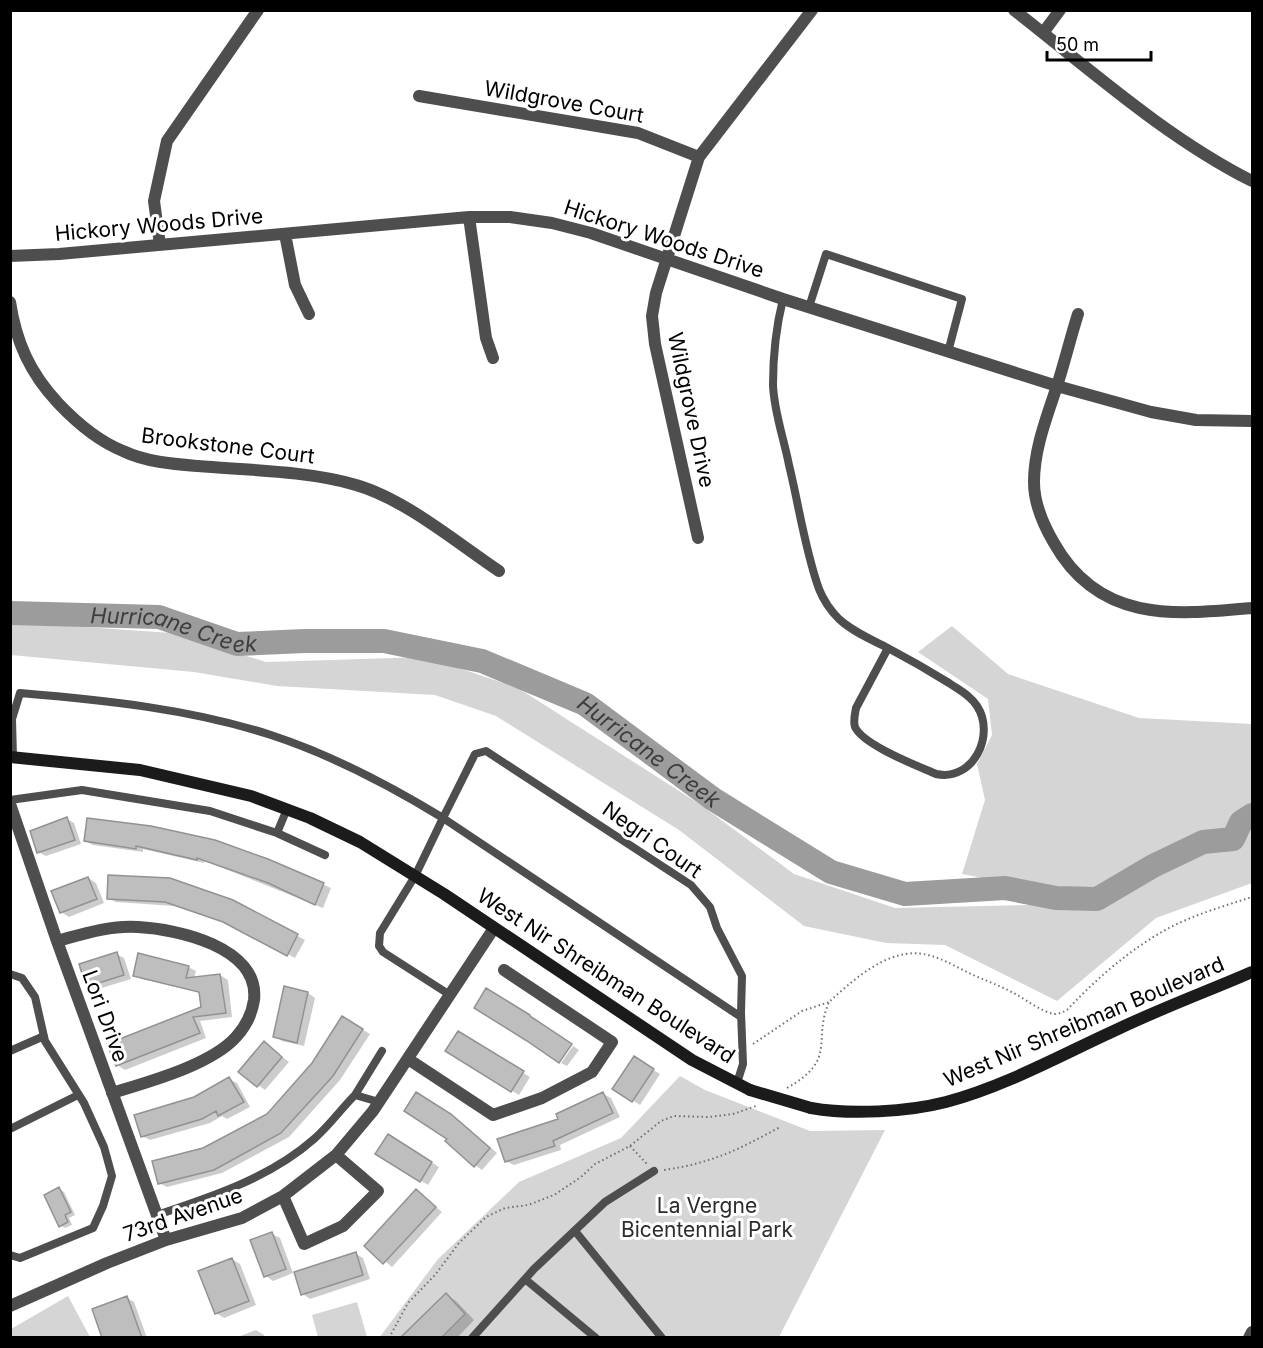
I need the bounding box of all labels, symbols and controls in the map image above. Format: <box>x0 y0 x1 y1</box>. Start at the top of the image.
scale bar <box>1047 24 1150 62</box>
text: 50 m <box>1056 34 1099 55</box>
street label: Wildgrove Court <box>482 75 646 128</box>
street label: Hickory Woods Drive <box>561 194 767 283</box>
street label: Hickory Woods Drive <box>54 203 264 246</box>
street label: Wildgrove Drive <box>663 330 720 490</box>
street label: Brookstone Court <box>140 422 316 469</box>
water label: Hurricane Creek <box>90 602 259 657</box>
water label: Hurricane Creek <box>572 690 726 814</box>
street label: Negri Court <box>598 796 707 883</box>
street label: West Nir Shreibman Boulevard <box>473 883 740 1068</box>
street label: West Nir Shreibman Boulevard <box>940 951 1228 1092</box>
street label: Lori Drive <box>77 967 134 1065</box>
street label: 73rd Avenue <box>120 1182 246 1247</box>
park label: La Vergne Bicentennial Park <box>621 1193 793 1242</box>

